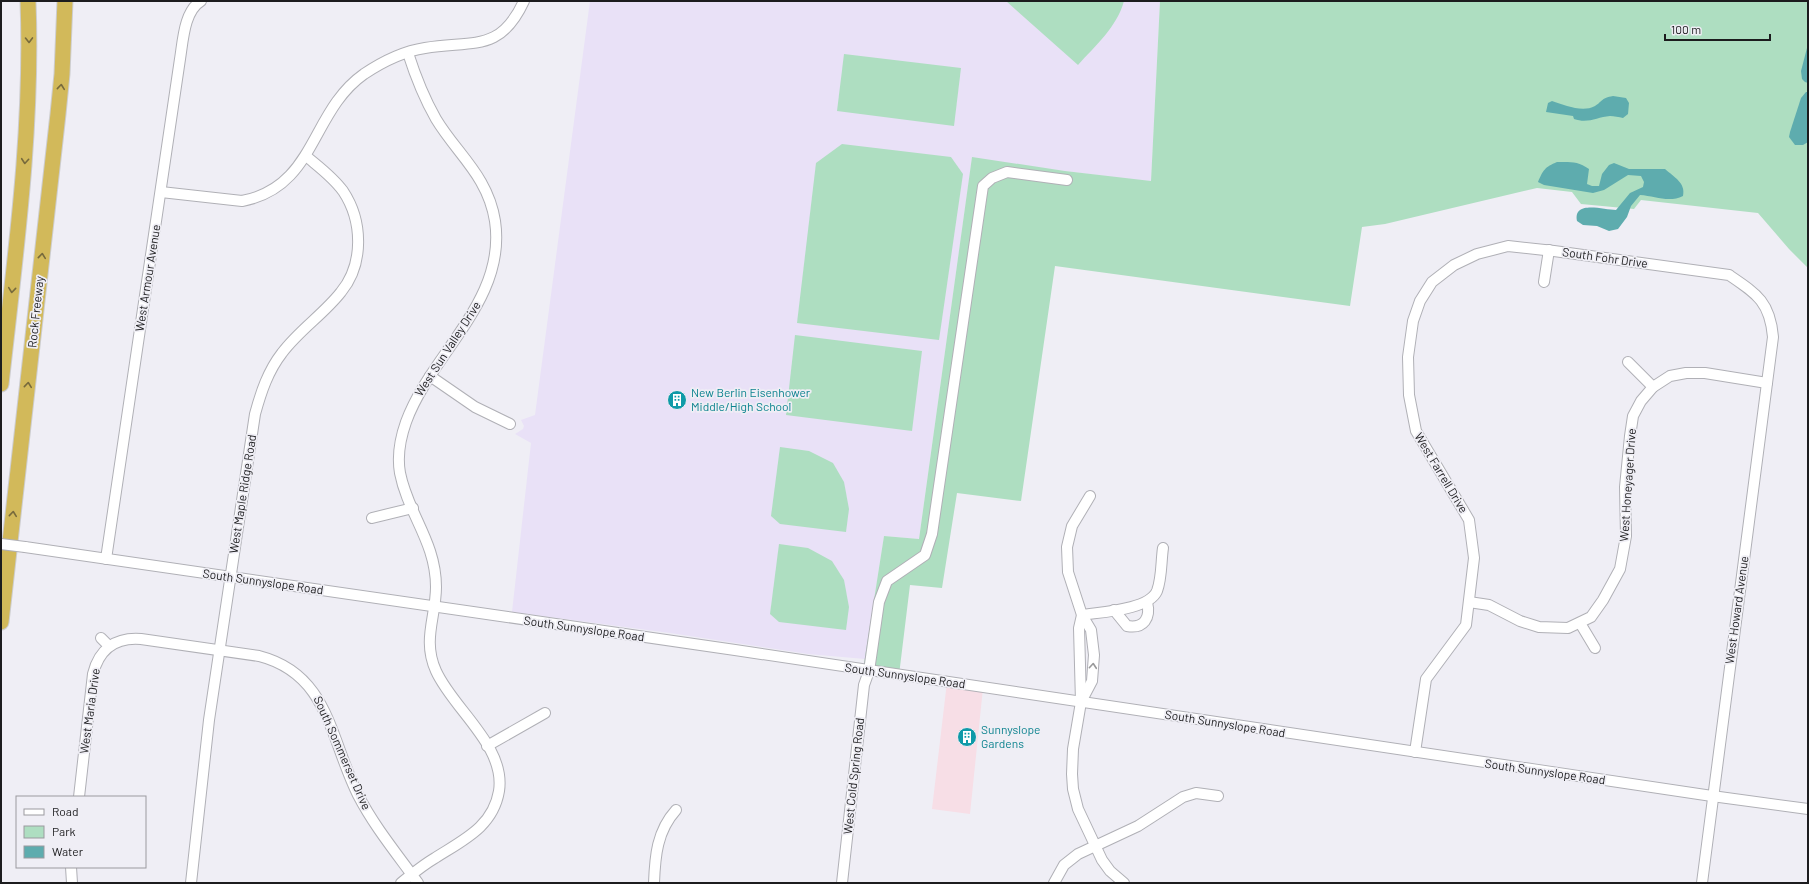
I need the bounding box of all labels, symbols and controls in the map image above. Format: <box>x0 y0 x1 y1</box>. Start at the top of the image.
scale bar <box>1665 16 1770 42</box>
text: 100 m <box>1671 22 1701 36</box>
one-way arrow <box>24 37 33 43</box>
one-way arrow <box>56 84 65 90</box>
one-way arrow <box>20 158 29 164</box>
street label: West Armour Avenue <box>132 223 162 332</box>
street label: South Fohr Drive <box>1562 244 1649 270</box>
one-way arrow <box>38 253 47 259</box>
street label: Rock Freeway <box>24 275 46 349</box>
one-way arrow <box>7 287 16 293</box>
street label: West Sun Valley Drive <box>411 298 483 398</box>
one-way arrow <box>23 382 32 388</box>
place label: New Berlin Eisenhower Middle/High School <box>691 385 811 413</box>
building icon: New Berlin Eisenhower Middle/High School <box>666 389 688 411</box>
street label: West Honeyager Drive <box>1616 428 1638 542</box>
street label: West Farrell Drive <box>1412 430 1471 515</box>
street label: West Maple Ridge Road <box>226 433 258 554</box>
one-way arrow <box>8 511 17 517</box>
street label: West Howard Avenue <box>1721 555 1751 665</box>
street label: South Sunnyslope Road <box>202 566 324 596</box>
street label: South Sunnyslope Road <box>523 613 645 643</box>
street label: South Sunnyslope Road <box>844 660 966 690</box>
one-way arrow <box>1088 663 1097 669</box>
street label: West Maria Drive <box>76 667 102 755</box>
street label: South Sommerset Drive <box>312 694 374 812</box>
street label: South Sunnyslope Road <box>1164 707 1286 739</box>
street label: West Cold Spring Road <box>840 717 866 835</box>
place label: Sunnyslope Gardens <box>981 722 1040 750</box>
building icon: Sunnyslope Gardens <box>956 726 978 748</box>
street label: South Sunnyslope Road <box>1484 756 1606 786</box>
legend <box>16 796 146 868</box>
text: Road <box>52 804 79 818</box>
text: Park <box>52 824 76 838</box>
text: Water <box>52 844 84 858</box>

